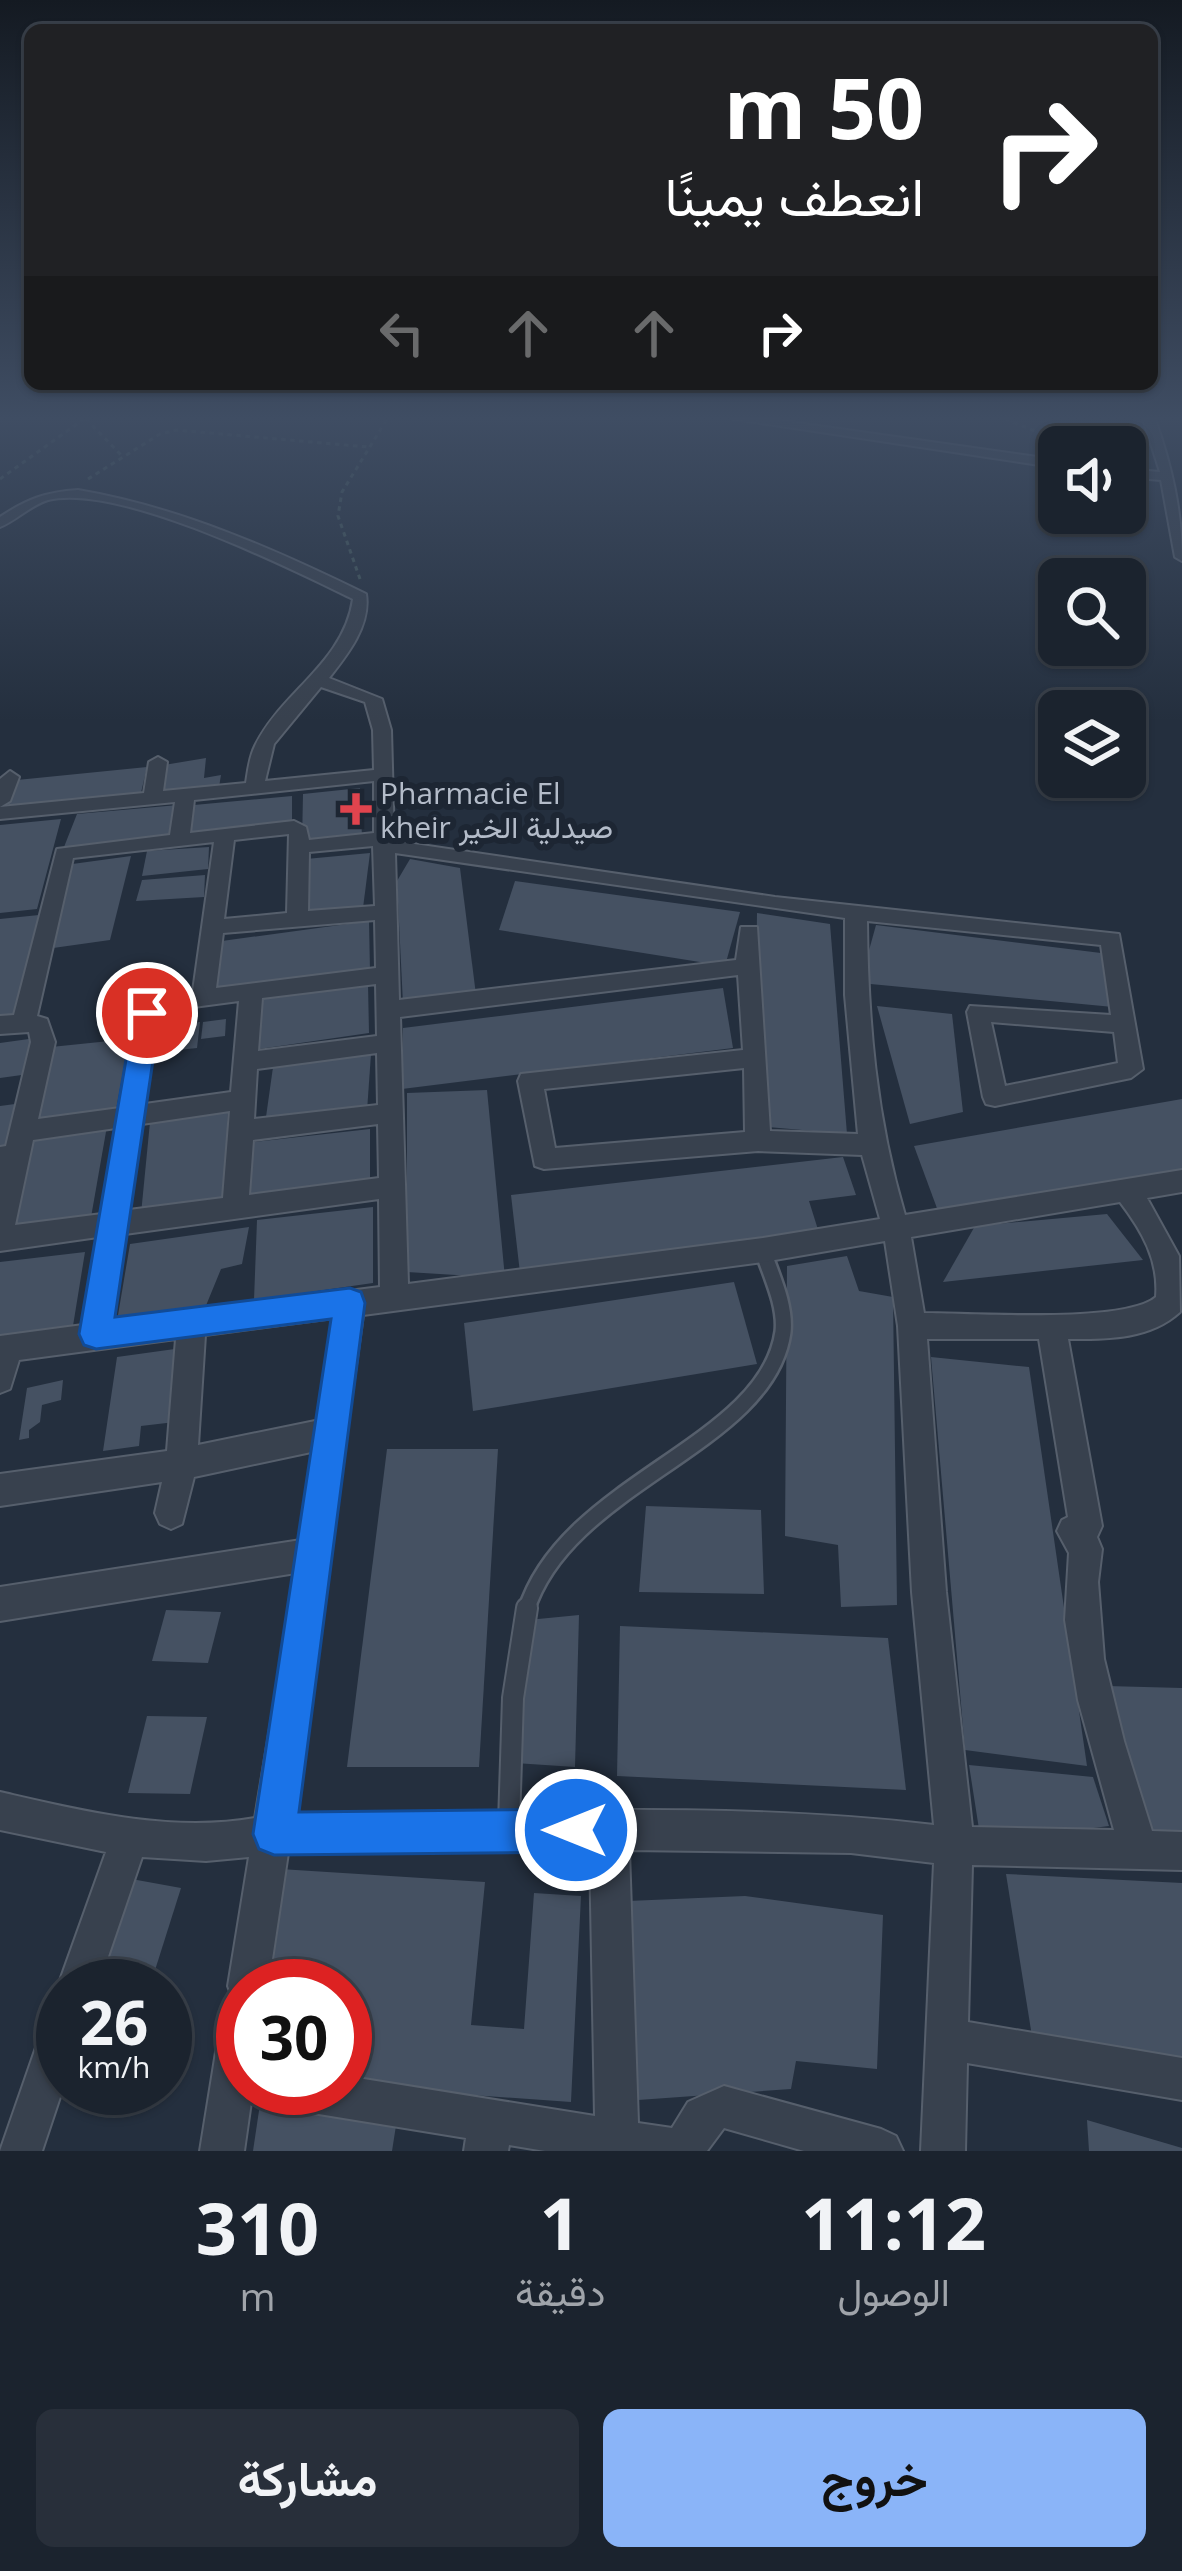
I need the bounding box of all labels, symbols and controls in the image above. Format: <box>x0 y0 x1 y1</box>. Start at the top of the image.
text: 50 m <box>724 49 924 164</box>
icon: right <box>966 72 1122 228</box>
text: انعطف يمينًا <box>665 158 924 232</box>
icon: left <box>369 300 435 366</box>
icon: ahead <box>495 300 561 366</box>
icon: ahead <box>621 300 687 366</box>
icon: right <box>747 300 813 366</box>
map controls <box>1038 426 1146 798</box>
button: sound <box>1038 426 1146 534</box>
button: search <box>1038 558 1146 666</box>
button: layers <box>1038 690 1146 798</box>
place label: Pharmacie El kheir صيدلية الخير <box>380 772 613 847</box>
marker: Pharmacie El kheir صيدلية الخير <box>343 796 369 822</box>
pin <box>96 962 198 1064</box>
icon: arrive <box>114 980 180 1046</box>
position arrow <box>513 1767 639 1893</box>
speed limit sign: 30 <box>216 1959 372 2115</box>
text: 26 <box>80 1981 148 2063</box>
text: km/h <box>78 2046 150 2087</box>
text: 1 <box>540 2173 581 2271</box>
text: 11:12 <box>801 2173 986 2271</box>
text: 310 <box>196 2178 319 2276</box>
text: دقيقة <box>515 2264 605 2317</box>
text: الوصول <box>837 2264 950 2317</box>
text: m <box>239 2269 276 2322</box>
button: مشاركة <box>36 2409 579 2547</box>
button: خروج <box>603 2409 1146 2547</box>

